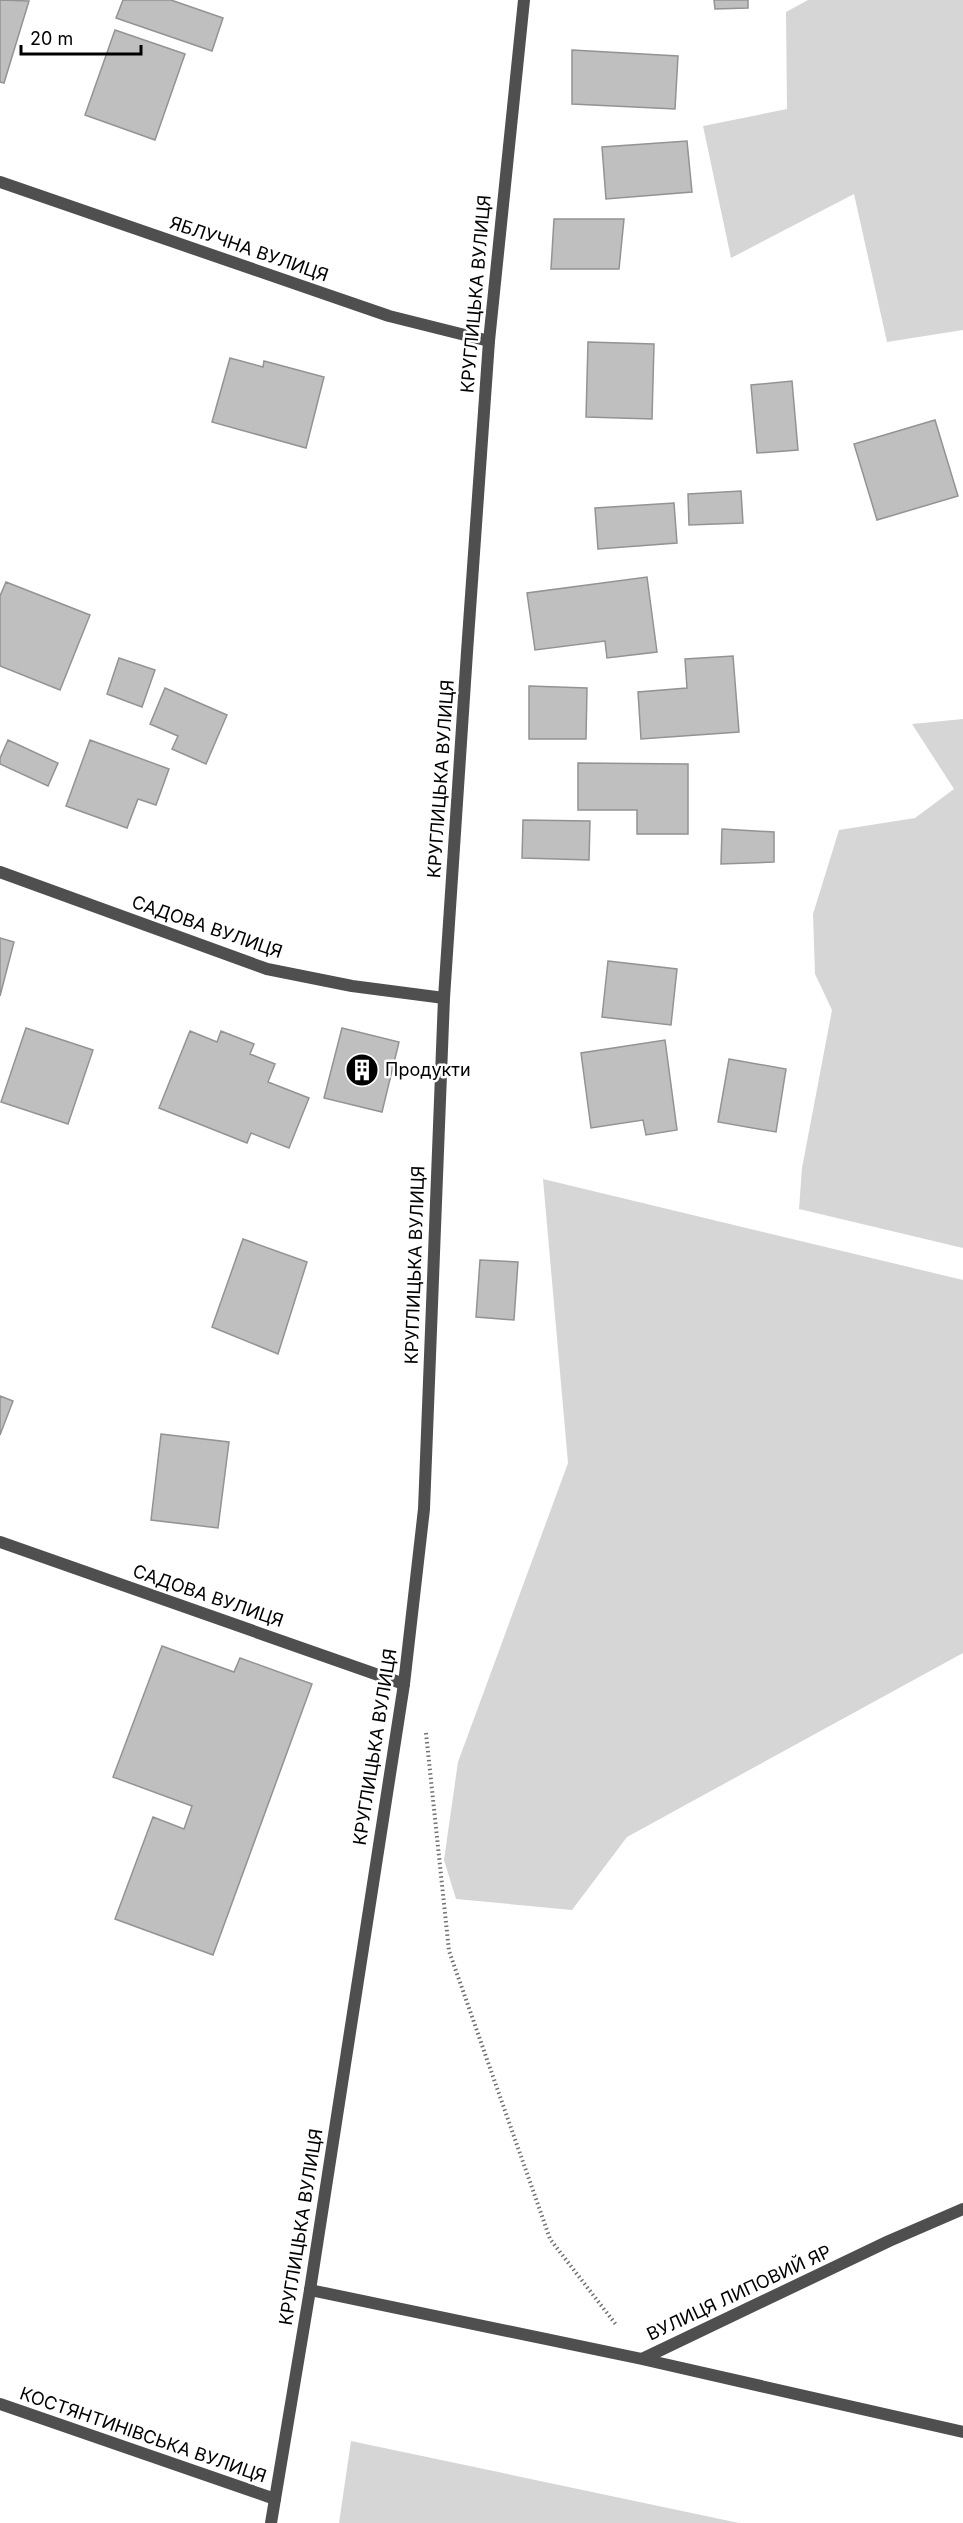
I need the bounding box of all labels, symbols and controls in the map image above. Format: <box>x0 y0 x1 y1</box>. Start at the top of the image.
scale bar <box>21 18 141 56</box>
text: 20 m <box>30 28 73 49</box>
street label: КРУГЛИЦЬКА ВУЛИЦЯ <box>456 194 495 394</box>
street label: ЯБЛУЧНА ВУЛИЦЯ <box>167 212 331 285</box>
street label: КРУГЛИЦЬКА ВУЛИЦЯ <box>423 679 458 879</box>
street label: САДОВА ВУЛИЦЯ <box>129 891 285 962</box>
building icon: Продукти <box>344 1052 380 1088</box>
place label: Продукти <box>385 1059 471 1080</box>
street label: КРУГЛИЦЬКА ВУЛИЦЯ <box>401 1165 428 1365</box>
street label: САДОВА ВУЛИЦЯ <box>130 1560 286 1631</box>
street label: КРУГЛИЦЬКА ВУЛИЦЯ <box>349 1647 400 1847</box>
street label: КРУГЛИЦЬКА ВУЛИЦЯ <box>275 2127 326 2327</box>
street label: ВУЛИЦЯ ЛИПОВИЙ ЯР <box>643 2240 834 2345</box>
street label: КОСТЯНТИНІВСЬКА ВУЛИЦЯ <box>17 2382 269 2487</box>

